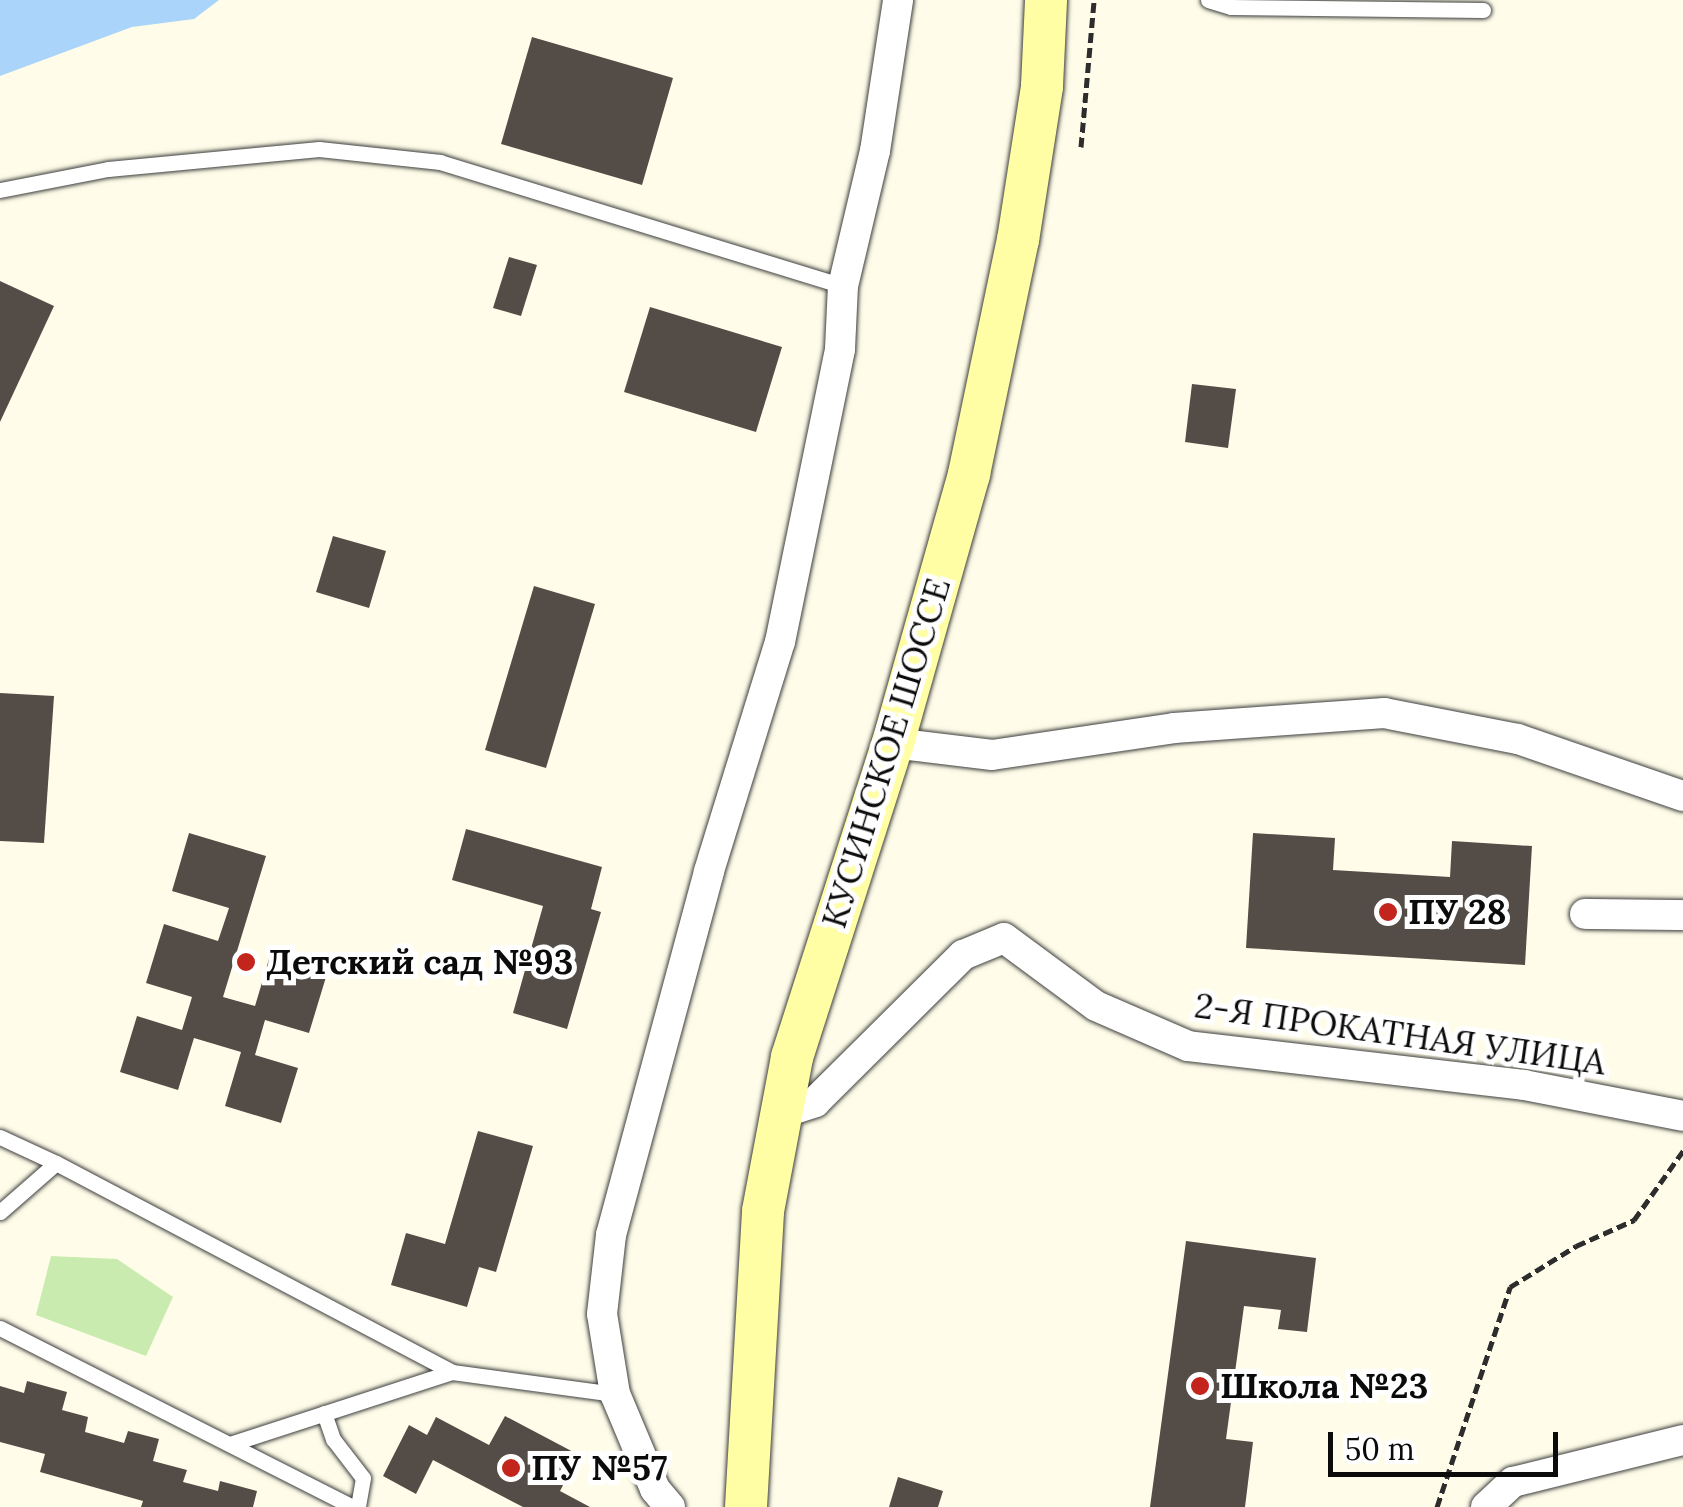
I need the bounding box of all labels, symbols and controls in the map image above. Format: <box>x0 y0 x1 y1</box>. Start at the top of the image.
street label: КУСИНСКОЕ ШОССЕ <box>813 573 959 933</box>
place label: ПУ 28 <box>1408 891 1507 933</box>
marker: ПУ 28 <box>1377 901 1399 923</box>
place label: Детский сад №93 <box>266 941 573 983</box>
marker: Детский сад №93 <box>235 951 257 973</box>
street label: 2-Я ПРОКАТНАЯ УЛИЦА <box>1192 984 1608 1084</box>
place label: Школа №23 <box>1220 1365 1428 1407</box>
marker: Школа №23 <box>1189 1375 1211 1397</box>
scale bar <box>1333 1412 1563 1474</box>
text: 50 m <box>1345 1430 1415 1468</box>
place label: ПУ №57 <box>531 1447 667 1489</box>
marker: ПУ №57 <box>500 1457 522 1479</box>

